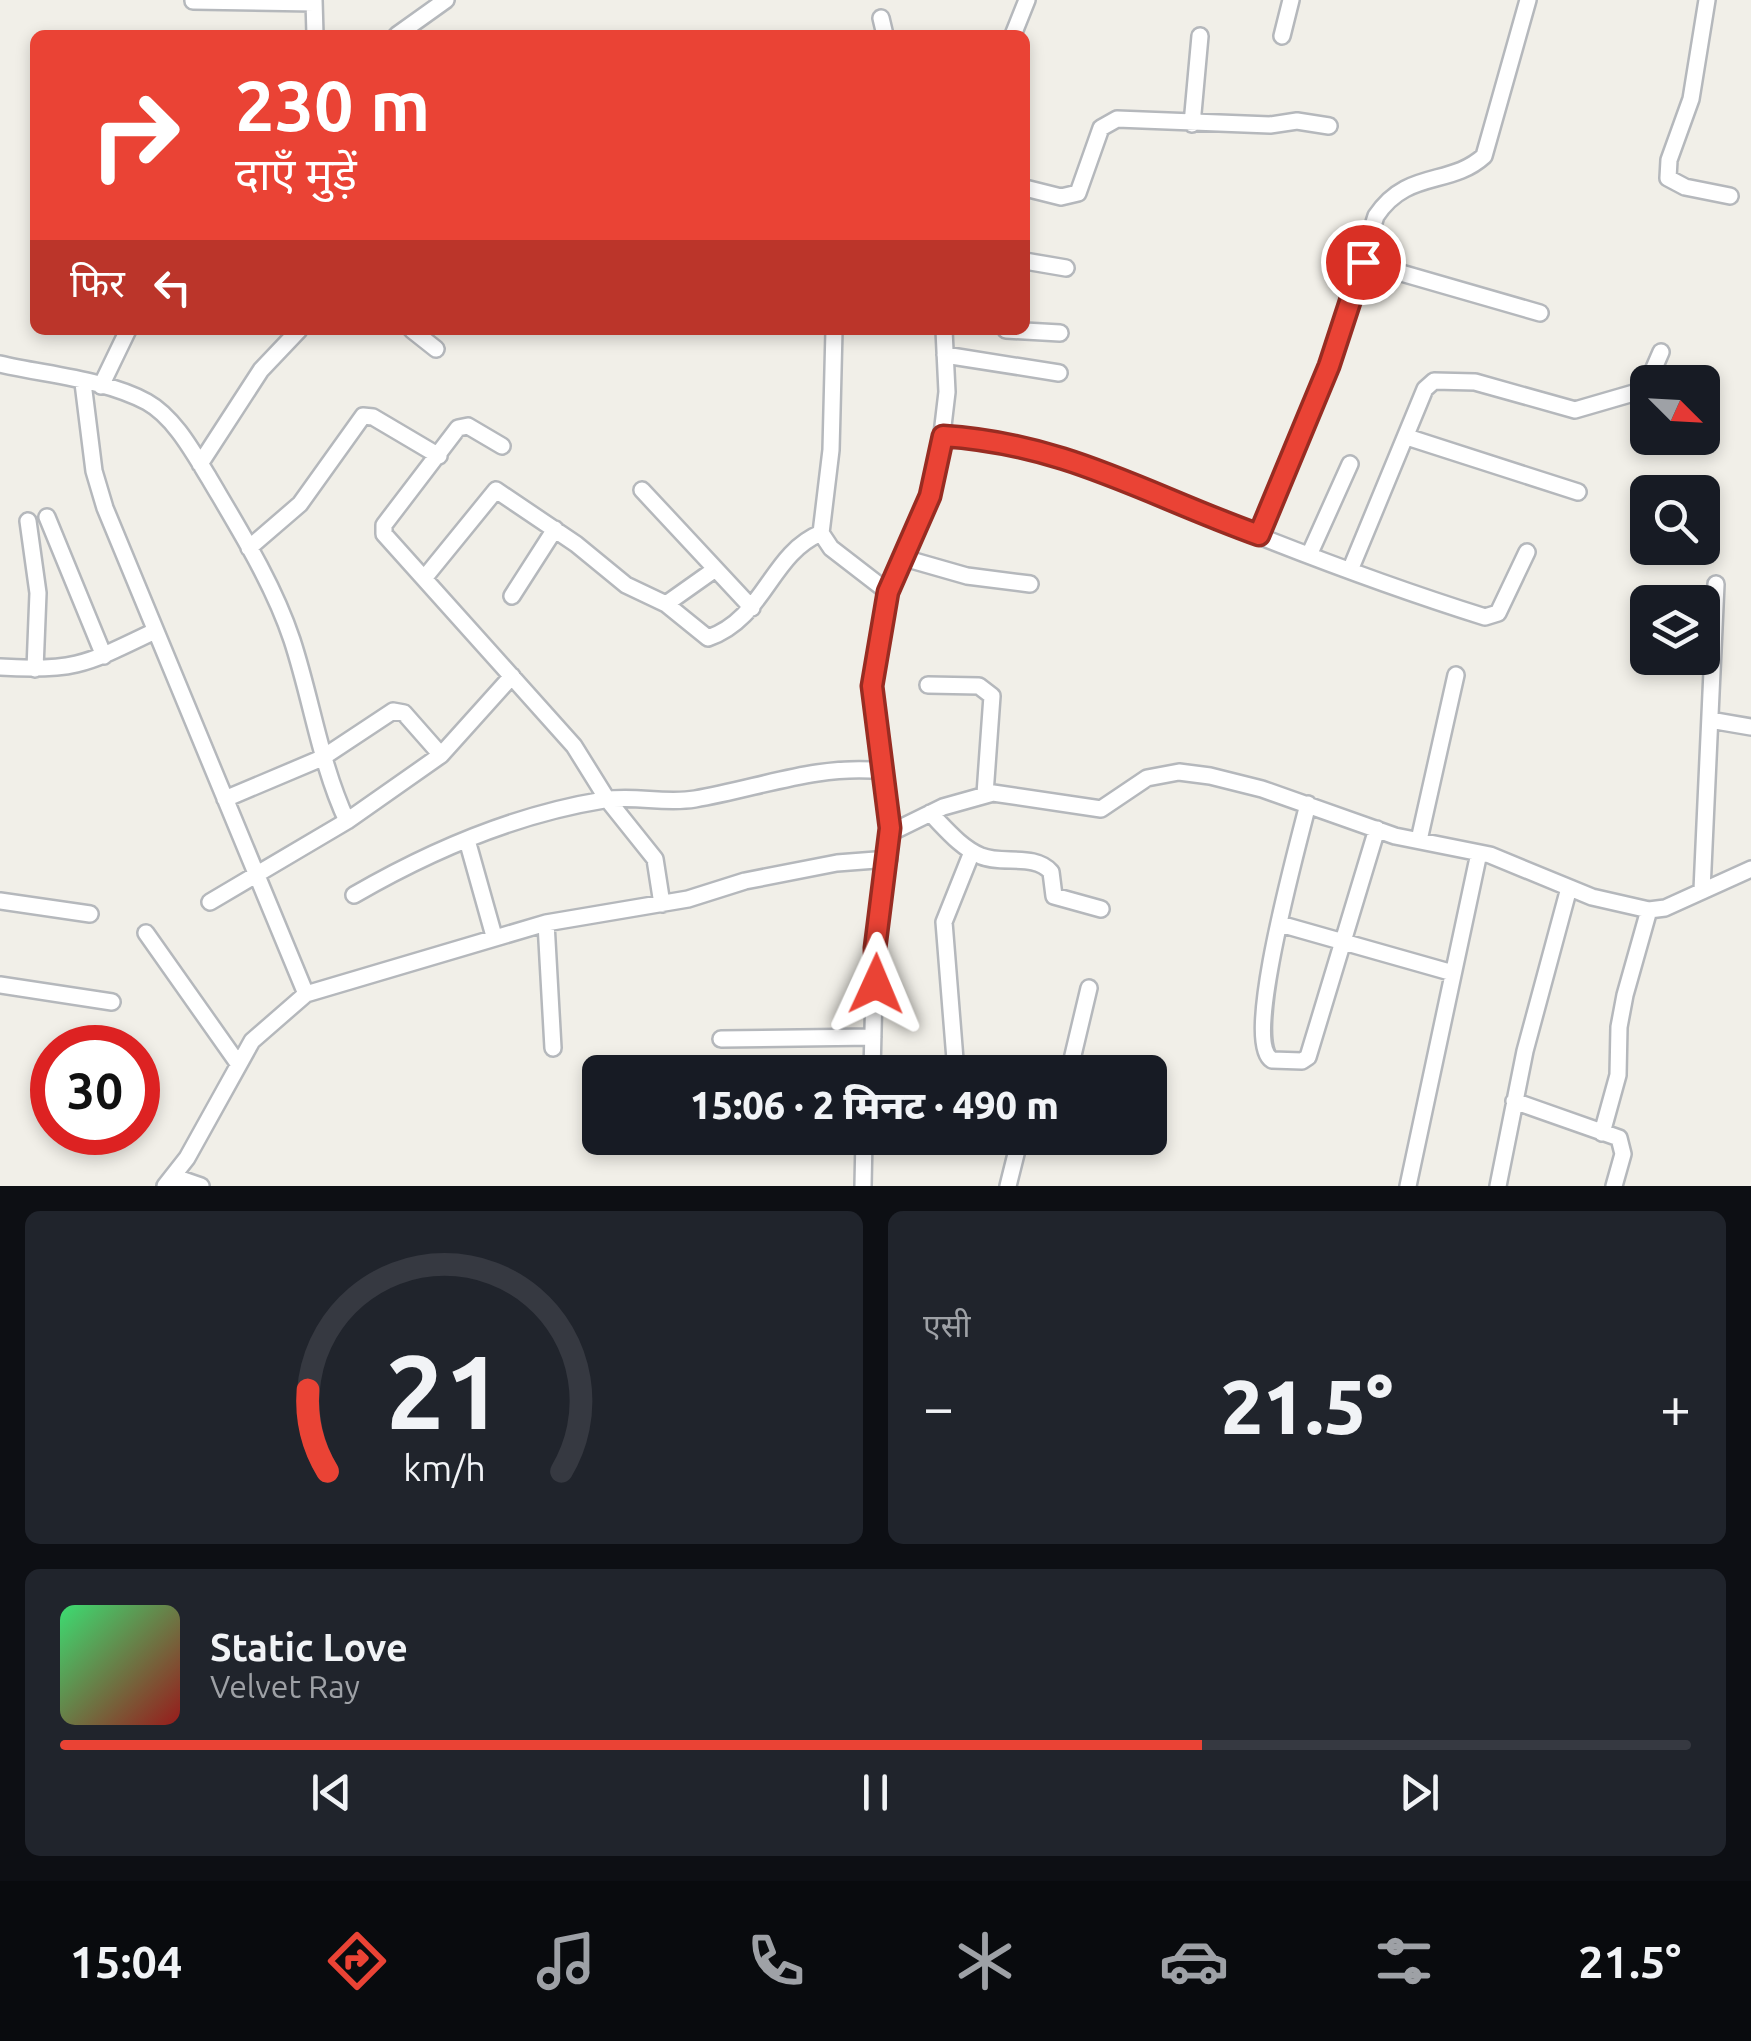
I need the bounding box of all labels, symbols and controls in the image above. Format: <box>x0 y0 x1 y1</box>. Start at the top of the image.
text: 230 m <box>235 66 430 144</box>
icon: right <box>70 70 200 200</box>
text: दाएँ मुड़ें <box>235 148 357 199</box>
pin <box>1321 220 1406 305</box>
icon: arrive <box>1336 235 1391 290</box>
icon: left <box>145 260 200 315</box>
text: फिर <box>70 262 125 304</box>
north arrow <box>1630 365 1720 455</box>
map controls <box>1630 365 1720 675</box>
button: search <box>1630 475 1720 565</box>
button: layers <box>1630 585 1720 675</box>
position arrow <box>824 932 928 1036</box>
speed limit sign: 30 <box>30 1025 160 1155</box>
text: 15:06 · 2 मिनट · 490 m <box>690 1084 1059 1126</box>
text: एसी <box>923 1307 971 1343</box>
text: 21 <box>385 1332 503 1449</box>
text: 21.5° <box>1221 1364 1393 1448</box>
text: − <box>923 1376 954 1437</box>
text: + <box>1660 1376 1691 1437</box>
text: km/h <box>403 1448 485 1488</box>
text: Static Love <box>210 1626 408 1668</box>
text: Velvet Ray <box>210 1668 360 1704</box>
icon: previous <box>304 1765 359 1820</box>
icon: pause <box>848 1765 903 1820</box>
icon: next <box>1392 1765 1447 1820</box>
icon: directions <box>322 1926 392 1996</box>
icon: music <box>531 1926 601 1996</box>
icon: phone <box>741 1926 811 1996</box>
icon: climate <box>950 1926 1020 1996</box>
icon: car <box>1159 1926 1229 1996</box>
icon: filters <box>1369 1926 1439 1996</box>
text: 15:04 <box>70 1936 182 1987</box>
text: 21.5° <box>1578 1936 1681 1987</box>

